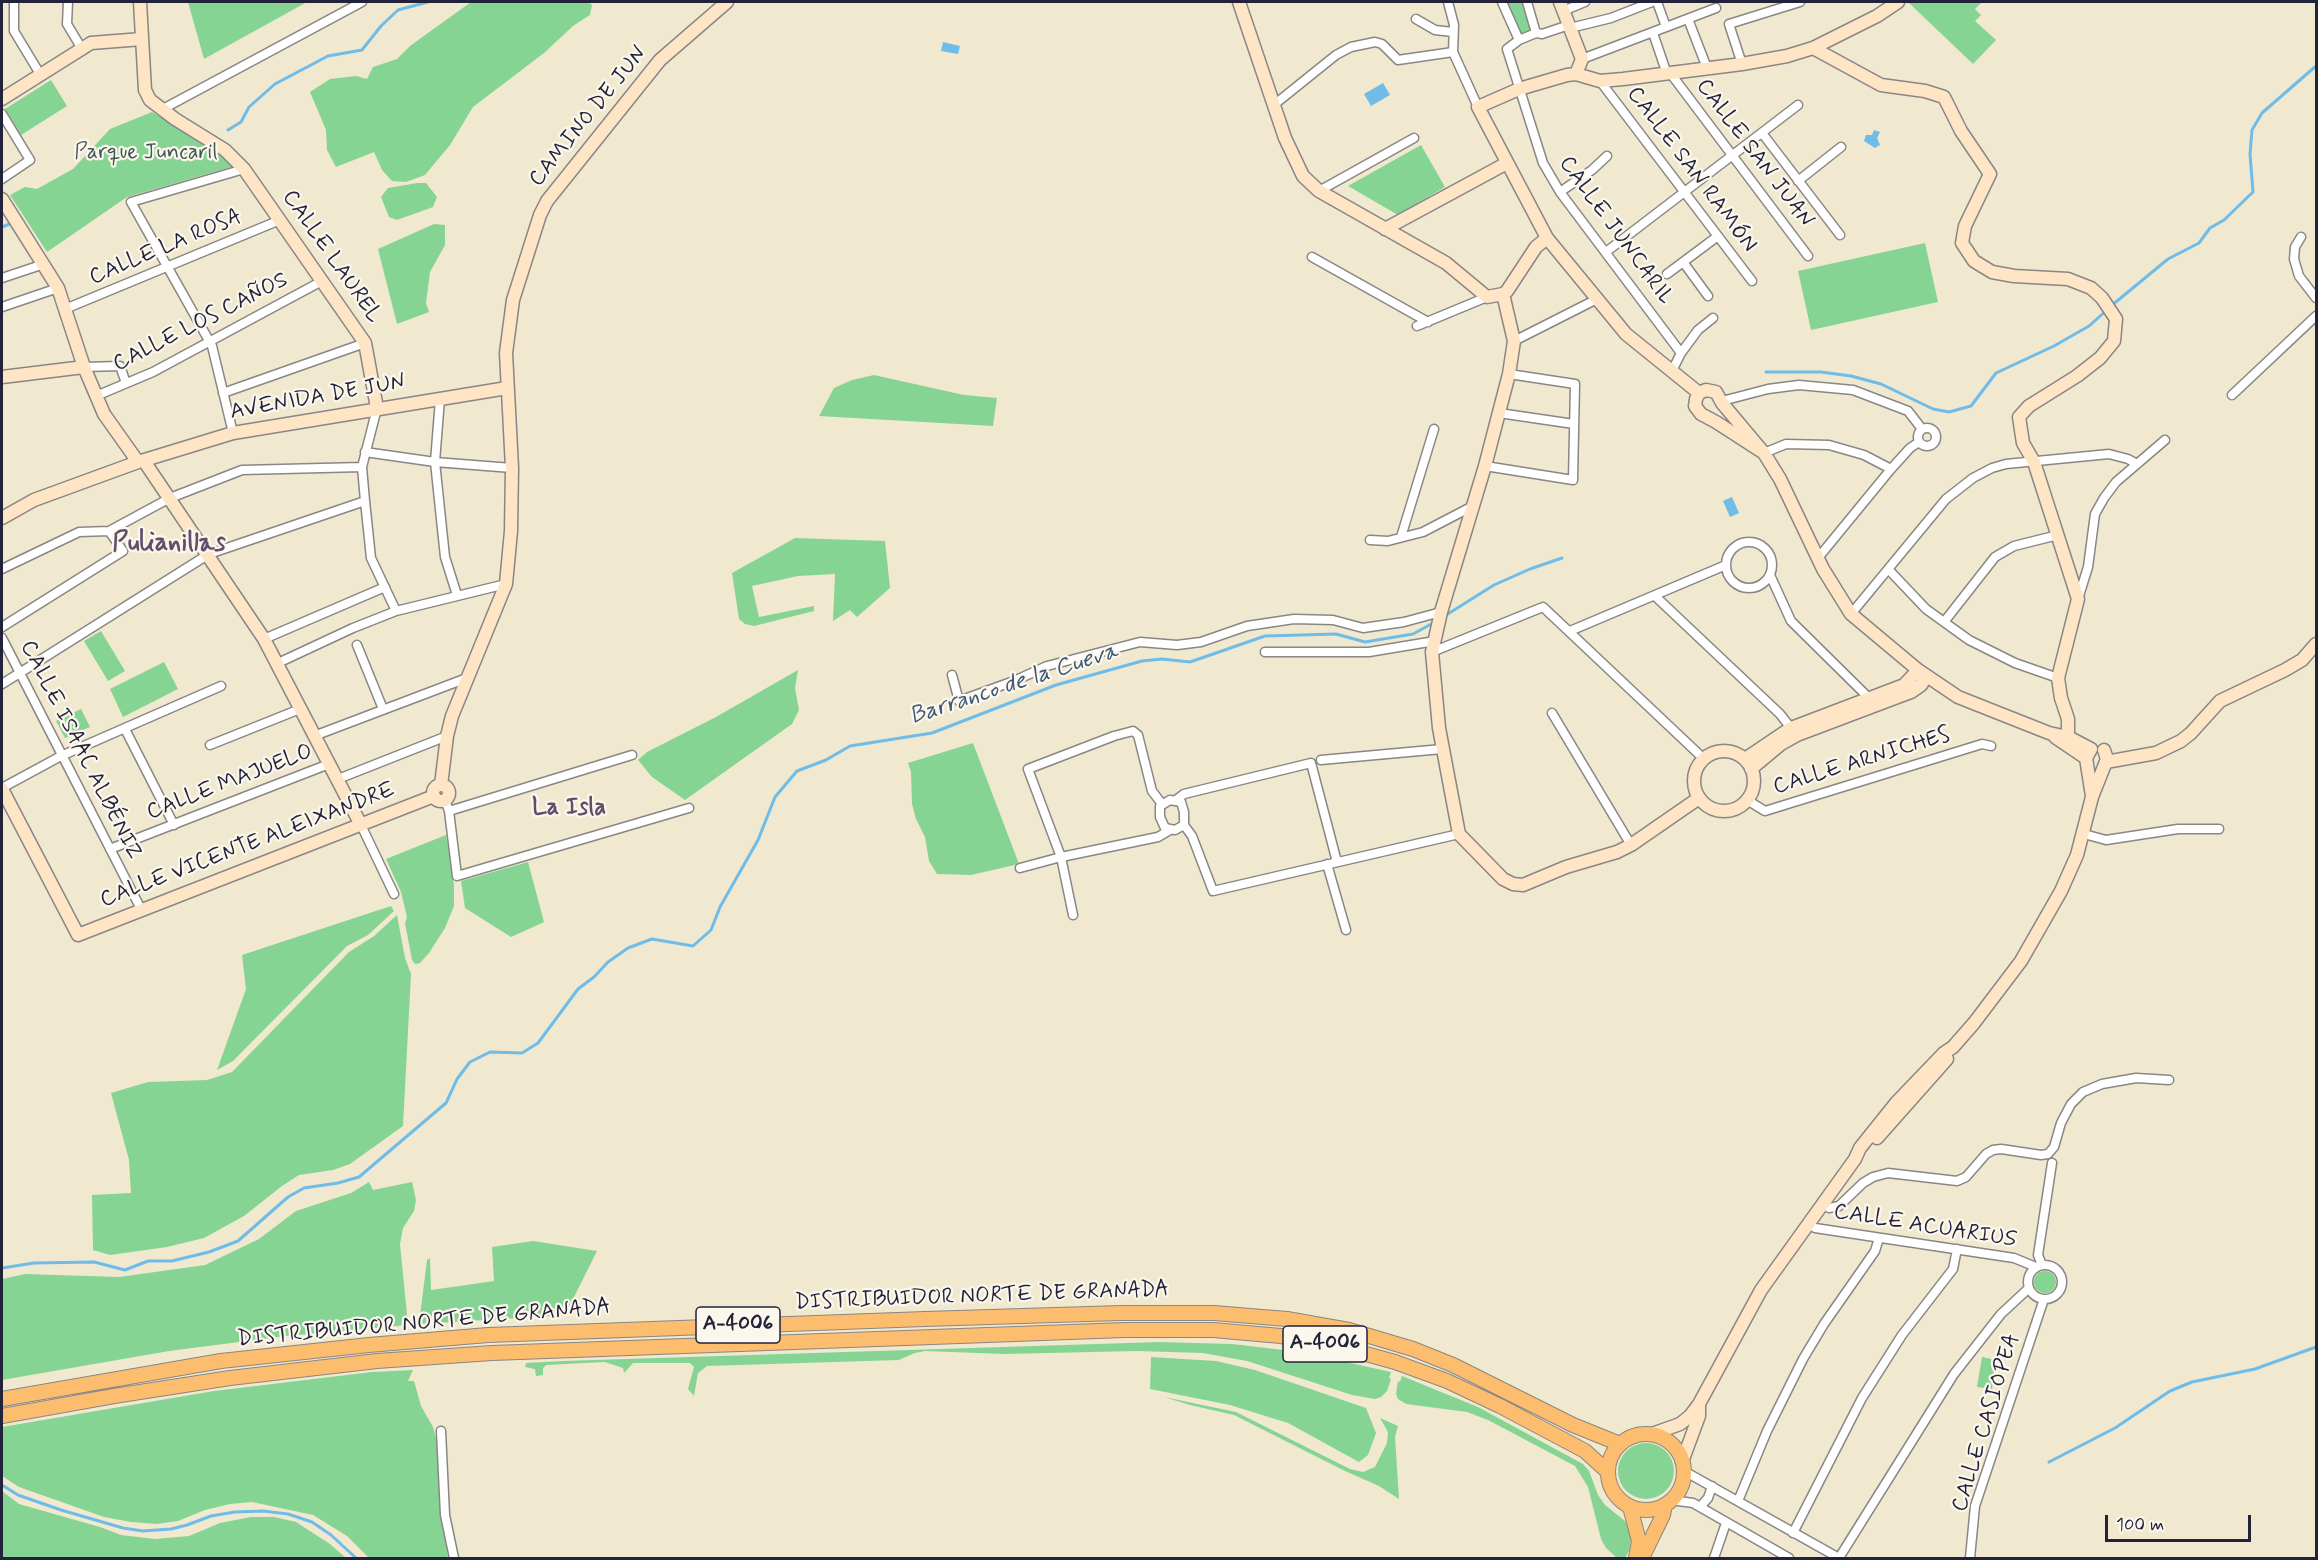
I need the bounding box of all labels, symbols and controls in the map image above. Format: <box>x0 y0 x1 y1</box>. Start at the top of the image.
street label: CAMINO DE JUN <box>524 41 654 193</box>
street label: CALLE SAN JUAN <box>1689 74 1819 234</box>
street label: CALLE SAN RAMÓN <box>1620 82 1762 258</box>
park label: Parque Juncaril <box>74 140 218 166</box>
street label: CALLE JUNCARIL <box>1552 152 1678 310</box>
street label: CALLE LAUREL <box>275 185 387 329</box>
street label: CALLE LA ROSA <box>86 204 246 292</box>
street label: CALLE LOS CAÑOS <box>109 267 293 379</box>
street label: AVENIDA DE JUN <box>228 370 408 426</box>
district label: Pulianillas <box>112 529 226 561</box>
street label: CALLE ISAAC ALBÉNIZ <box>13 636 147 864</box>
water label: Barranco de la Cueva <box>906 638 1122 732</box>
street label: CALLE ARNICHES <box>1770 723 1954 801</box>
street label: CALLE MAJUELO <box>143 739 317 827</box>
street label: CALLE VICENTE ALEIXANDRE <box>97 778 399 914</box>
district label: La Isla <box>532 795 606 823</box>
street label: CALLE ACUARIUS <box>1832 1200 2018 1254</box>
street label: DISTRIBUIDOR NORTE DE GRANADA <box>794 1277 1170 1317</box>
street label: DISTRIBUIDOR NORTE DE GRANADA <box>236 1295 612 1353</box>
road number: A-4006 <box>696 1307 780 1343</box>
road number: A-4006 <box>1283 1326 1367 1362</box>
street label: CALLE CASIOPEA <box>1947 1331 2027 1515</box>
scale bar <box>2108 1503 2254 1541</box>
text: 100 m <box>2116 1513 2164 1537</box>

